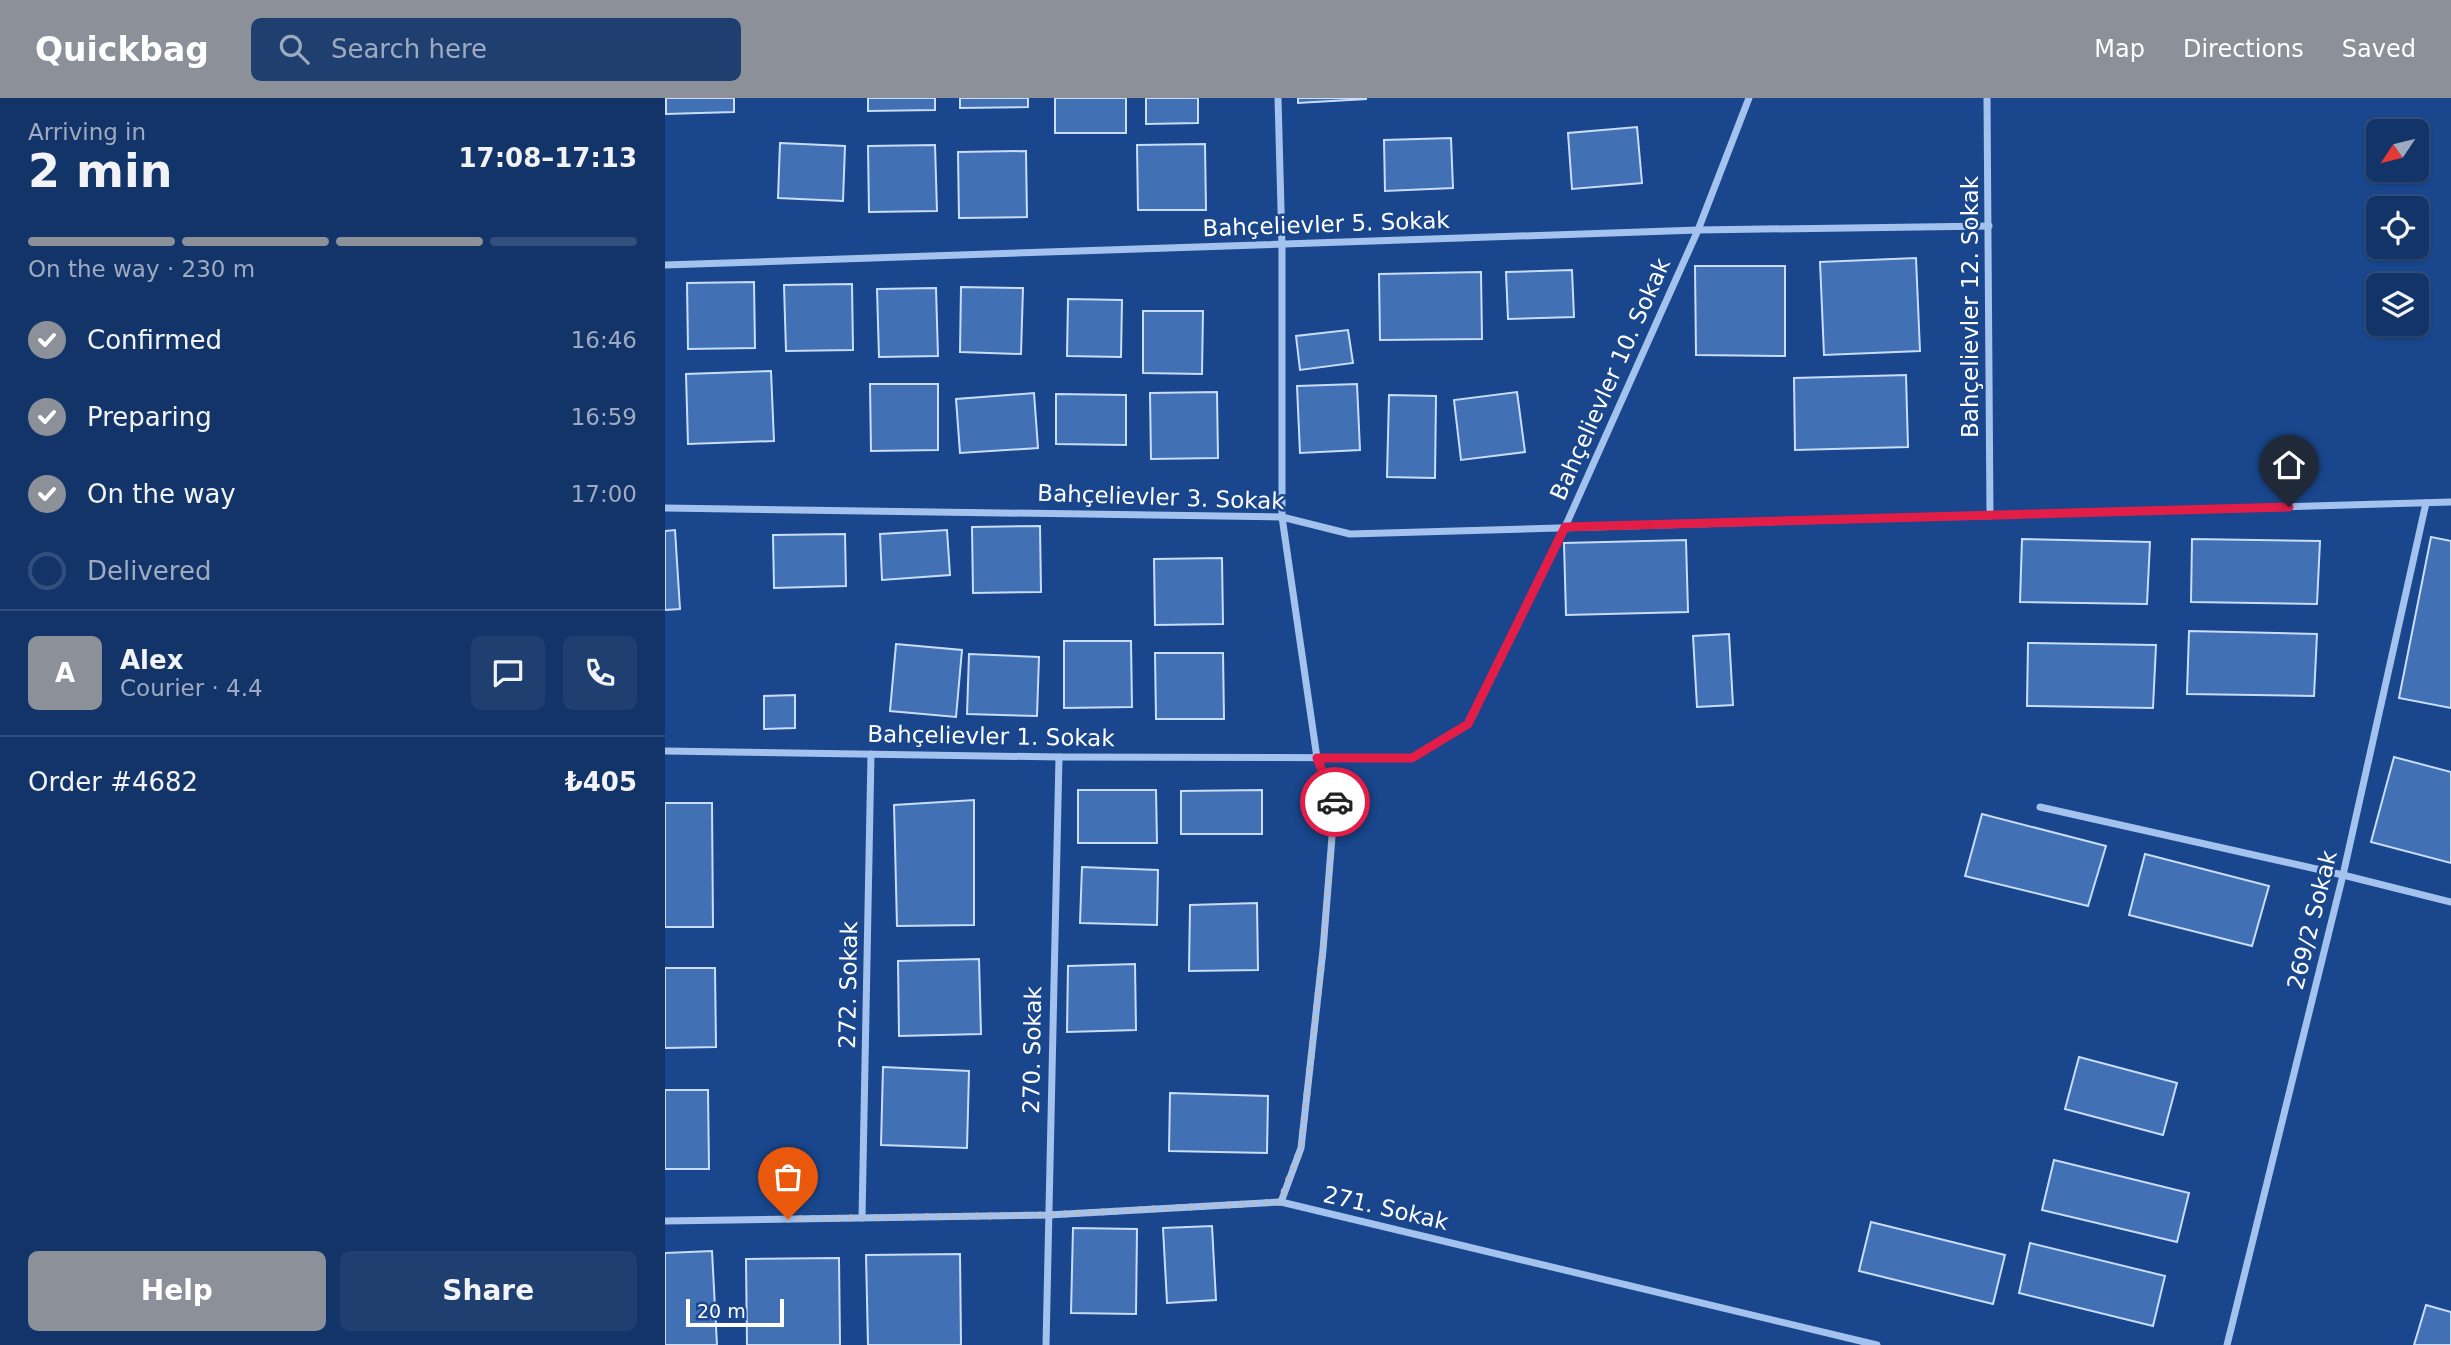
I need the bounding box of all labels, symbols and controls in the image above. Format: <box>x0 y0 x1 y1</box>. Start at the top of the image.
search box <box>251 18 741 81</box>
text: Quickbag <box>35 30 209 69</box>
icon: search <box>275 30 313 68</box>
text: Search here <box>331 34 487 64</box>
text: Map <box>2094 35 2145 63</box>
text: Directions <box>2183 35 2304 63</box>
text: Saved <box>2342 35 2416 63</box>
text: Arriving in <box>28 119 146 145</box>
north arrow <box>2366 119 2429 182</box>
map controls <box>2366 119 2429 336</box>
text: 17:08–17:13 <box>458 143 637 173</box>
text: 2 min <box>28 144 172 198</box>
street label: Bahçelievler 12. Sokak <box>1957 175 1983 438</box>
button: locate <box>2366 196 2429 259</box>
street label: Bahçelievler 5. Sokak <box>1202 207 1451 241</box>
street label: Bahçelievler 10. Sokak <box>1545 253 1675 504</box>
text: On the way · 230 m <box>28 256 255 282</box>
button: layers <box>2366 273 2429 336</box>
icon: check <box>28 321 66 359</box>
text: Confirmed <box>87 325 222 355</box>
text: 16:46 <box>571 327 637 353</box>
icon: check <box>28 398 66 436</box>
text: Preparing <box>87 402 212 432</box>
text: 16:59 <box>571 404 637 430</box>
pin <box>2259 435 2319 507</box>
icon: home <box>2270 446 2308 484</box>
icon: check <box>28 475 66 513</box>
text: On the way <box>87 479 236 509</box>
street label: Bahçelievler 3. Sokak <box>1037 480 1286 514</box>
text: 17:00 <box>571 481 637 507</box>
text: Delivered <box>87 556 211 586</box>
button: chat <box>471 636 545 710</box>
button: phone <box>563 636 637 710</box>
text: Alex <box>120 645 183 675</box>
text: A <box>55 658 75 688</box>
text: Courier · 4.4 <box>120 675 263 701</box>
street label: Bahçelievler 1. Sokak <box>867 721 1116 751</box>
text: Order #4682 <box>28 767 198 797</box>
text: ₺405 <box>565 767 637 797</box>
courier <box>1300 767 1370 837</box>
icon: car <box>1316 783 1354 821</box>
street label: 269/2 Sokak <box>2282 847 2342 992</box>
street label: 272. Sokak <box>834 920 862 1049</box>
street label: 270. Sokak <box>1018 985 1046 1114</box>
pin <box>758 1147 818 1219</box>
icon: bag <box>769 1158 807 1196</box>
street label: 271. Sokak <box>1321 1181 1452 1235</box>
button: Help <box>28 1251 326 1331</box>
button: Share <box>340 1251 637 1331</box>
scale bar <box>686 1296 784 1328</box>
text: 20 m <box>697 1300 746 1322</box>

